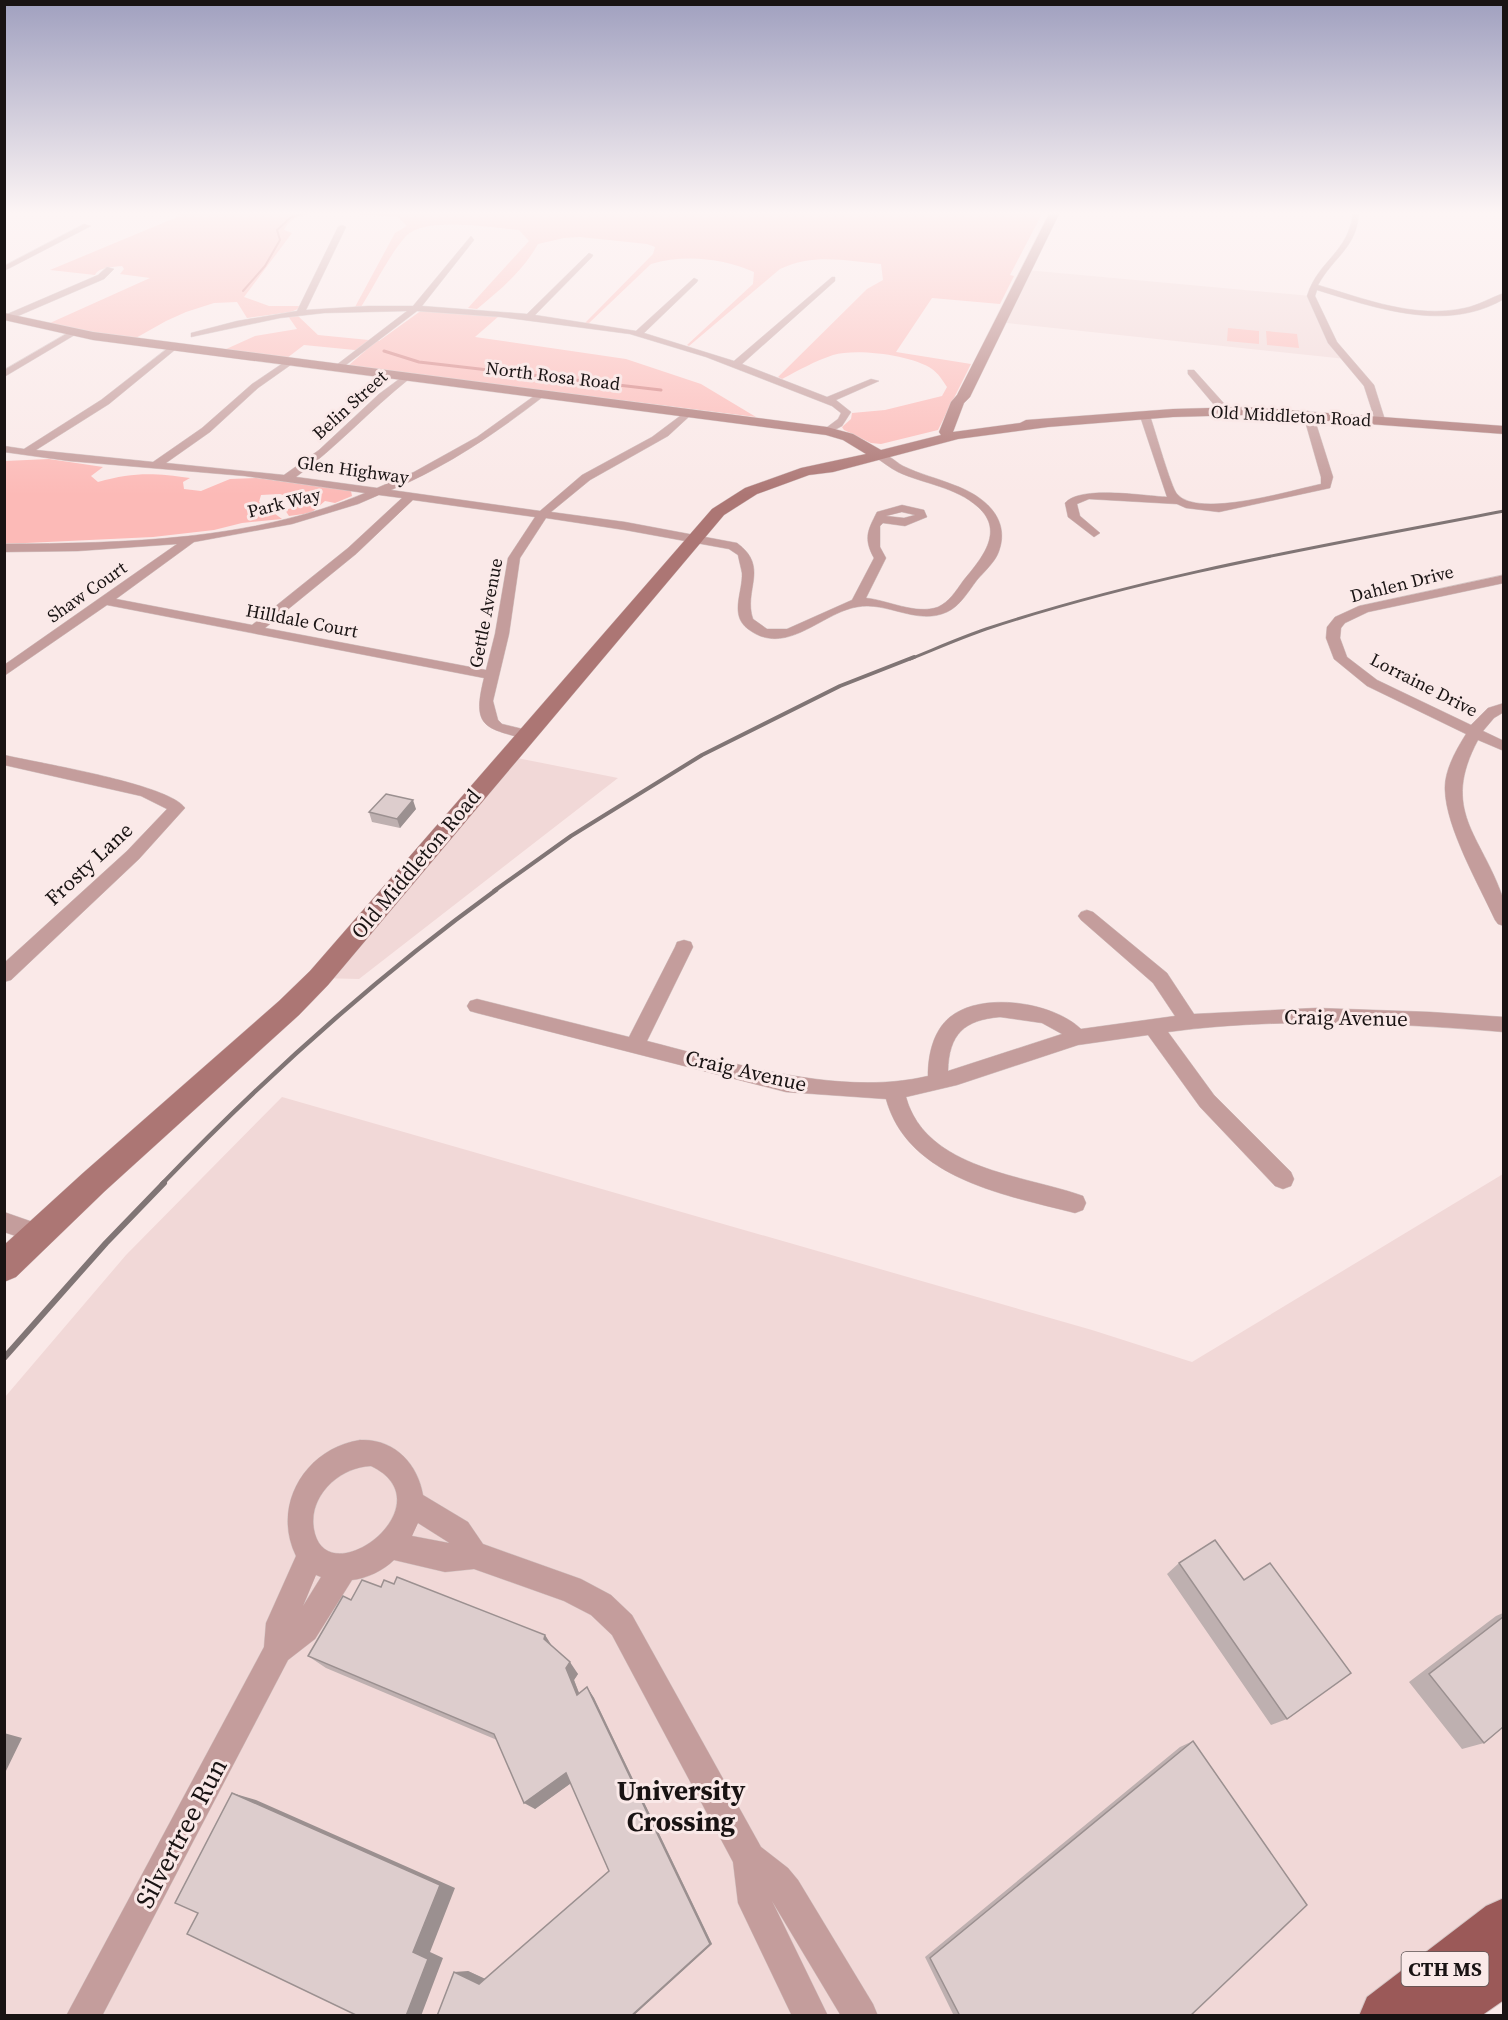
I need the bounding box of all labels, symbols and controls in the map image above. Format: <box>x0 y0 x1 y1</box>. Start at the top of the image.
street label: North Rosa Road <box>484 355 622 396</box>
street label: Belin Street <box>307 364 393 445</box>
street label: Old Middleton Road <box>1210 399 1372 432</box>
street label: Glen Highway <box>296 449 411 490</box>
street label: Park Way <box>245 481 324 524</box>
street label: Shaw Court <box>42 555 132 628</box>
street label: Gettle Avenue <box>463 556 508 670</box>
street label: Dahlen Drive <box>1348 559 1456 608</box>
street label: Hilldale Court <box>244 597 360 644</box>
street label: Lorraine Drive <box>1366 647 1482 722</box>
street label: Old Middleton Road <box>344 782 487 945</box>
street label: Frosty Lane <box>39 816 139 912</box>
street label: Craig Avenue <box>1284 1002 1408 1033</box>
street label: Craig Avenue <box>683 1042 810 1099</box>
street label: Silvertree Run <box>126 1752 236 1914</box>
district label: University Crossing <box>617 1772 746 1840</box>
road number: CTH MS <box>1402 1952 1488 1986</box>

